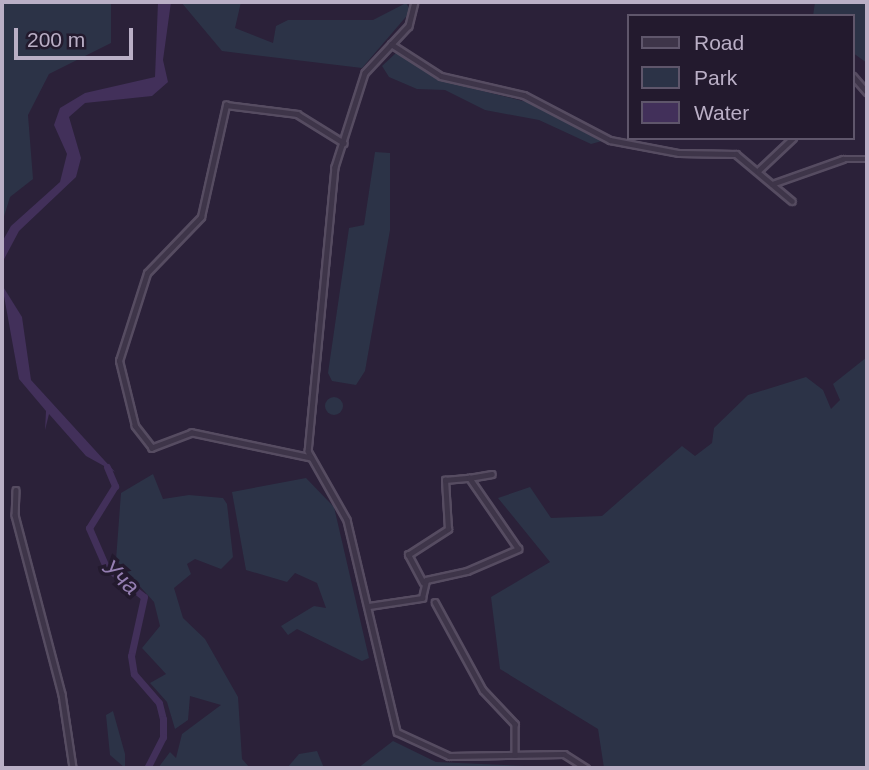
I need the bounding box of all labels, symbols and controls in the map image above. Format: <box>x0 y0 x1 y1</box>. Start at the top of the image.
scale bar <box>18 14 136 58</box>
legend <box>628 14 855 140</box>
text: 200 m <box>27 28 85 51</box>
text: Road <box>694 31 744 54</box>
text: Park <box>694 66 737 89</box>
text: Water <box>694 101 749 124</box>
water label: Уча <box>97 554 145 600</box>

